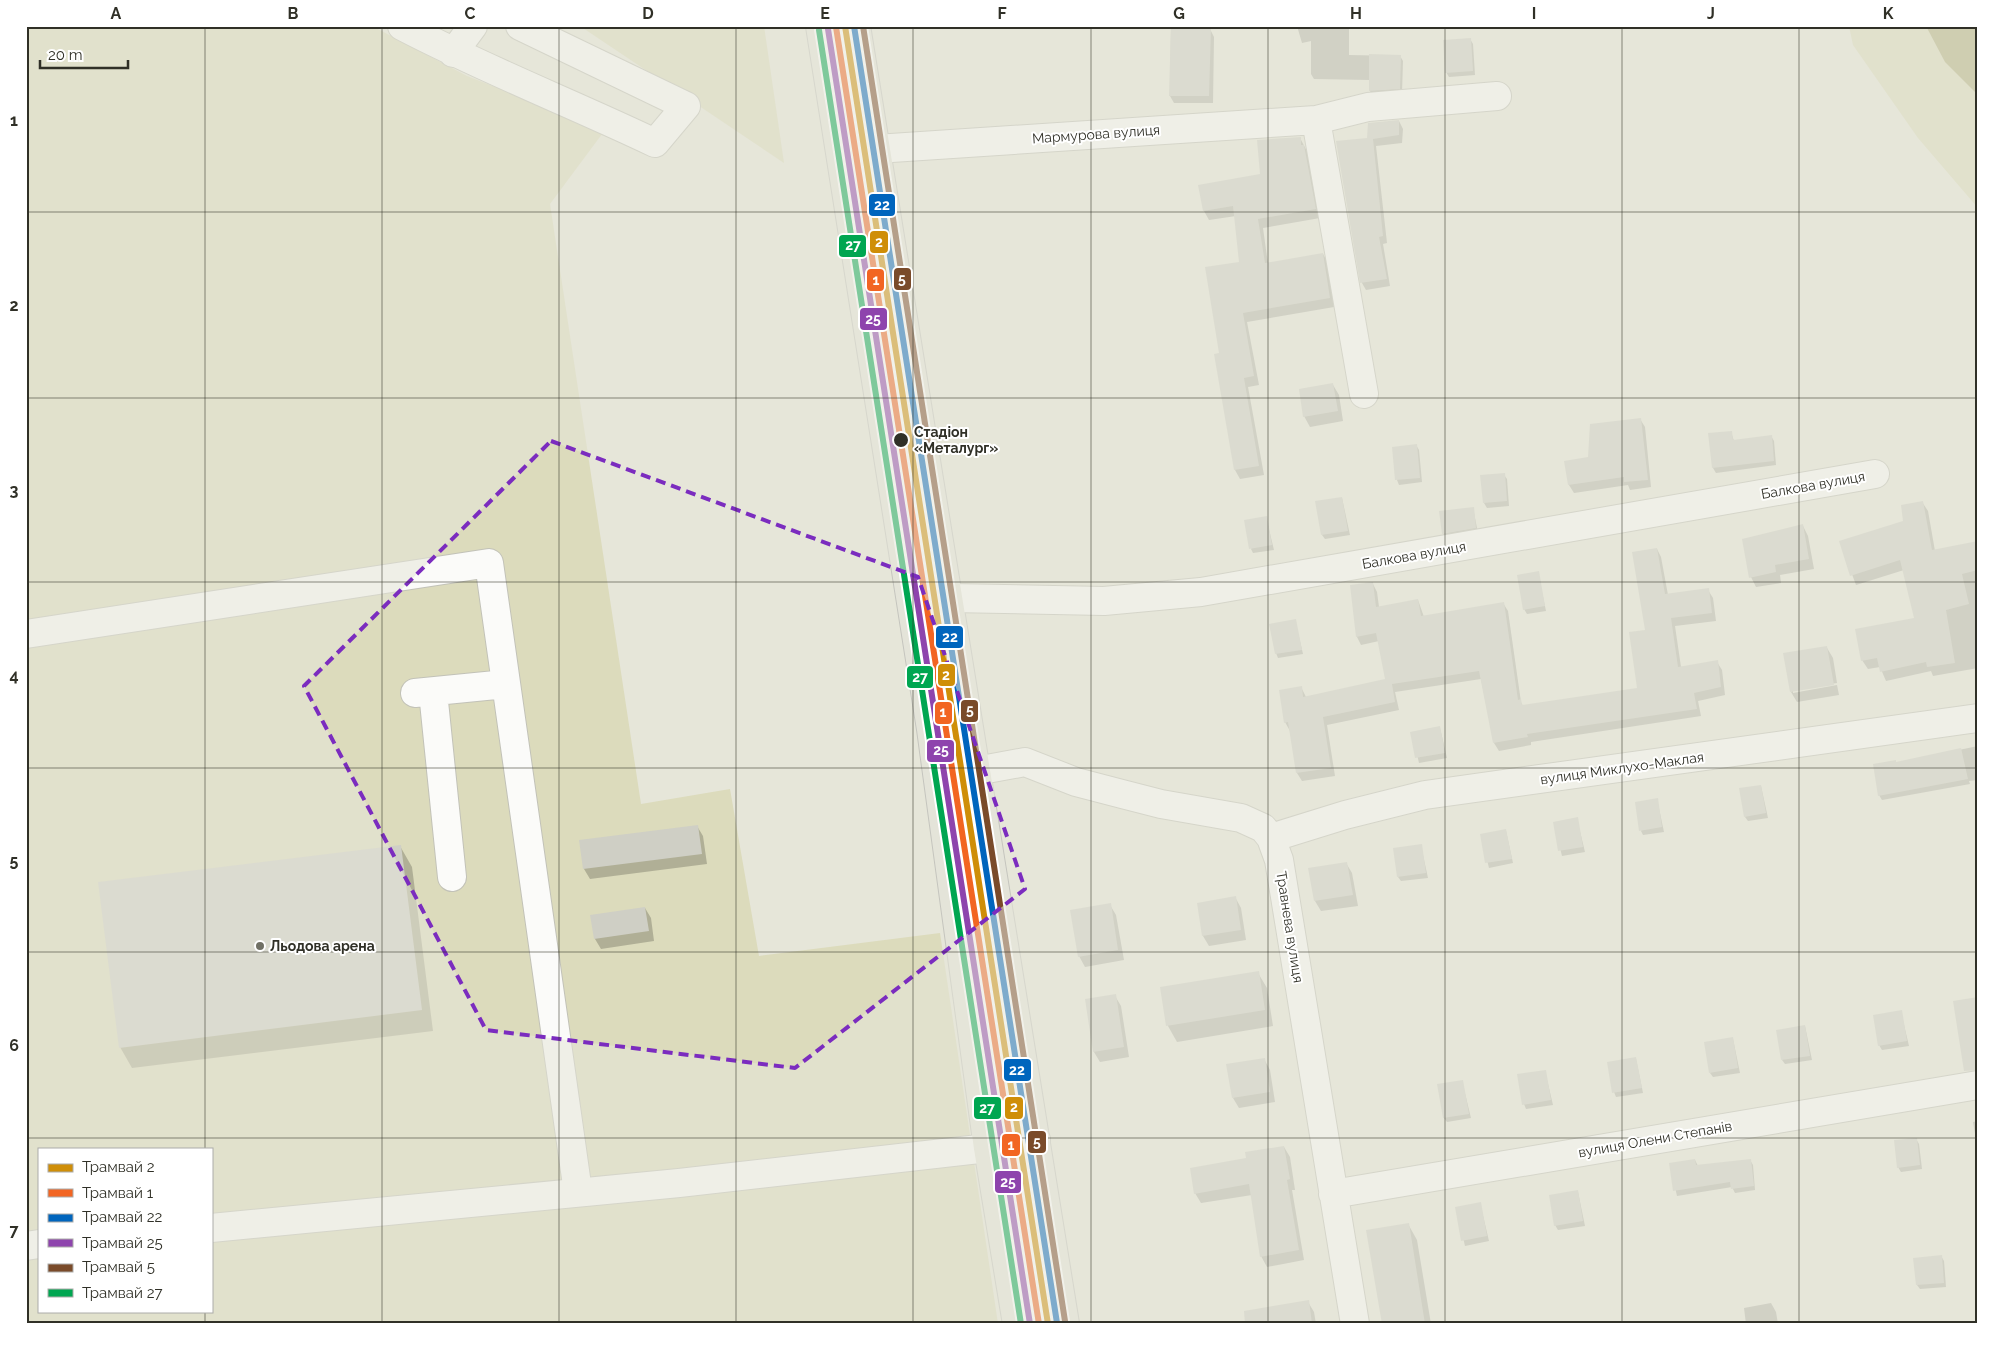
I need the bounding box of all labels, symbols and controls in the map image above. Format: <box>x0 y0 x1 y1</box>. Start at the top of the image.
text: A <box>111 4 122 23</box>
text: B <box>288 4 299 23</box>
text: C <box>465 4 476 23</box>
text: D <box>642 4 654 23</box>
text: E <box>820 4 830 23</box>
text: F <box>997 4 1007 23</box>
text: G <box>1173 4 1185 23</box>
text: H <box>1350 4 1362 23</box>
text: I <box>1532 4 1536 23</box>
text: J <box>1707 4 1715 23</box>
text: K <box>1883 4 1894 23</box>
scale bar <box>40 38 128 70</box>
text: 20 m <box>48 46 83 64</box>
text: 1 <box>10 111 18 130</box>
street label: Мармурова вулиця <box>1031 122 1161 146</box>
line badge: 22 <box>868 193 896 217</box>
text: 22 <box>874 197 890 213</box>
line badge: 2 <box>869 230 889 254</box>
line badge: 27 <box>838 234 867 258</box>
text: 2 <box>875 234 883 250</box>
text: 27 <box>845 237 861 253</box>
line badge: 5 <box>893 267 912 291</box>
line badge: 1 <box>866 268 885 292</box>
text: 5 <box>898 271 906 287</box>
text: 1 <box>873 272 880 288</box>
text: 2 <box>9 296 19 315</box>
line badge: 25 <box>859 307 888 331</box>
text: 25 <box>865 311 881 327</box>
place label: Стадіон «Металург» <box>914 424 998 456</box>
marker: Стадіон «Металург» <box>892 431 910 449</box>
street label: Балкова вулиця <box>1760 468 1866 502</box>
text: 3 <box>10 481 19 500</box>
street label: Балкова вулиця <box>1361 538 1467 572</box>
line badge: 22 <box>935 625 964 649</box>
text: 22 <box>942 629 958 645</box>
line badge: 2 <box>937 663 956 687</box>
line badge: 27 <box>906 665 934 689</box>
text: 4 <box>9 666 19 685</box>
text: 2 <box>942 667 950 683</box>
text: 27 <box>912 669 928 685</box>
line badge: 5 <box>960 699 979 723</box>
line badge: 1 <box>934 701 953 725</box>
text: 5 <box>966 702 974 718</box>
text: 1 <box>940 704 947 720</box>
line badge: 25 <box>926 739 955 763</box>
text: 25 <box>933 742 949 758</box>
street label: вулиця Миклухо-Маклая <box>1539 749 1705 787</box>
text: 5 <box>10 851 19 870</box>
street label: Травнева вулиця <box>1273 870 1307 984</box>
place label: Льодова арена <box>270 938 375 954</box>
marker: Льодова арена <box>254 940 266 952</box>
text: 6 <box>9 1036 19 1055</box>
line badge: 22 <box>1003 1058 1032 1082</box>
text: 22 <box>1009 1062 1025 1078</box>
line badge: 27 <box>973 1096 1002 1120</box>
line badge: 2 <box>1004 1096 1024 1120</box>
text: 2 <box>1010 1099 1018 1115</box>
text: 27 <box>979 1100 995 1116</box>
street label: вулиця Олени Степанів <box>1577 1118 1733 1160</box>
line badge: 5 <box>1027 1130 1047 1154</box>
line badge: 1 <box>1001 1133 1021 1157</box>
text: 5 <box>1033 1134 1041 1150</box>
text: 1 <box>1008 1137 1015 1153</box>
legend <box>38 1148 212 1312</box>
text: Трамвай 2 <box>82 1158 155 1176</box>
line badge: 25 <box>994 1170 1022 1194</box>
text: 25 <box>1000 1174 1016 1190</box>
text: Трамвай 1 <box>82 1184 154 1202</box>
text: Трамвай 22 <box>82 1208 163 1226</box>
text: 7 <box>10 1221 19 1240</box>
text: Трамвай 25 <box>82 1234 163 1252</box>
text: Трамвай 5 <box>82 1258 155 1276</box>
text: Трамвай 27 <box>82 1284 163 1302</box>

